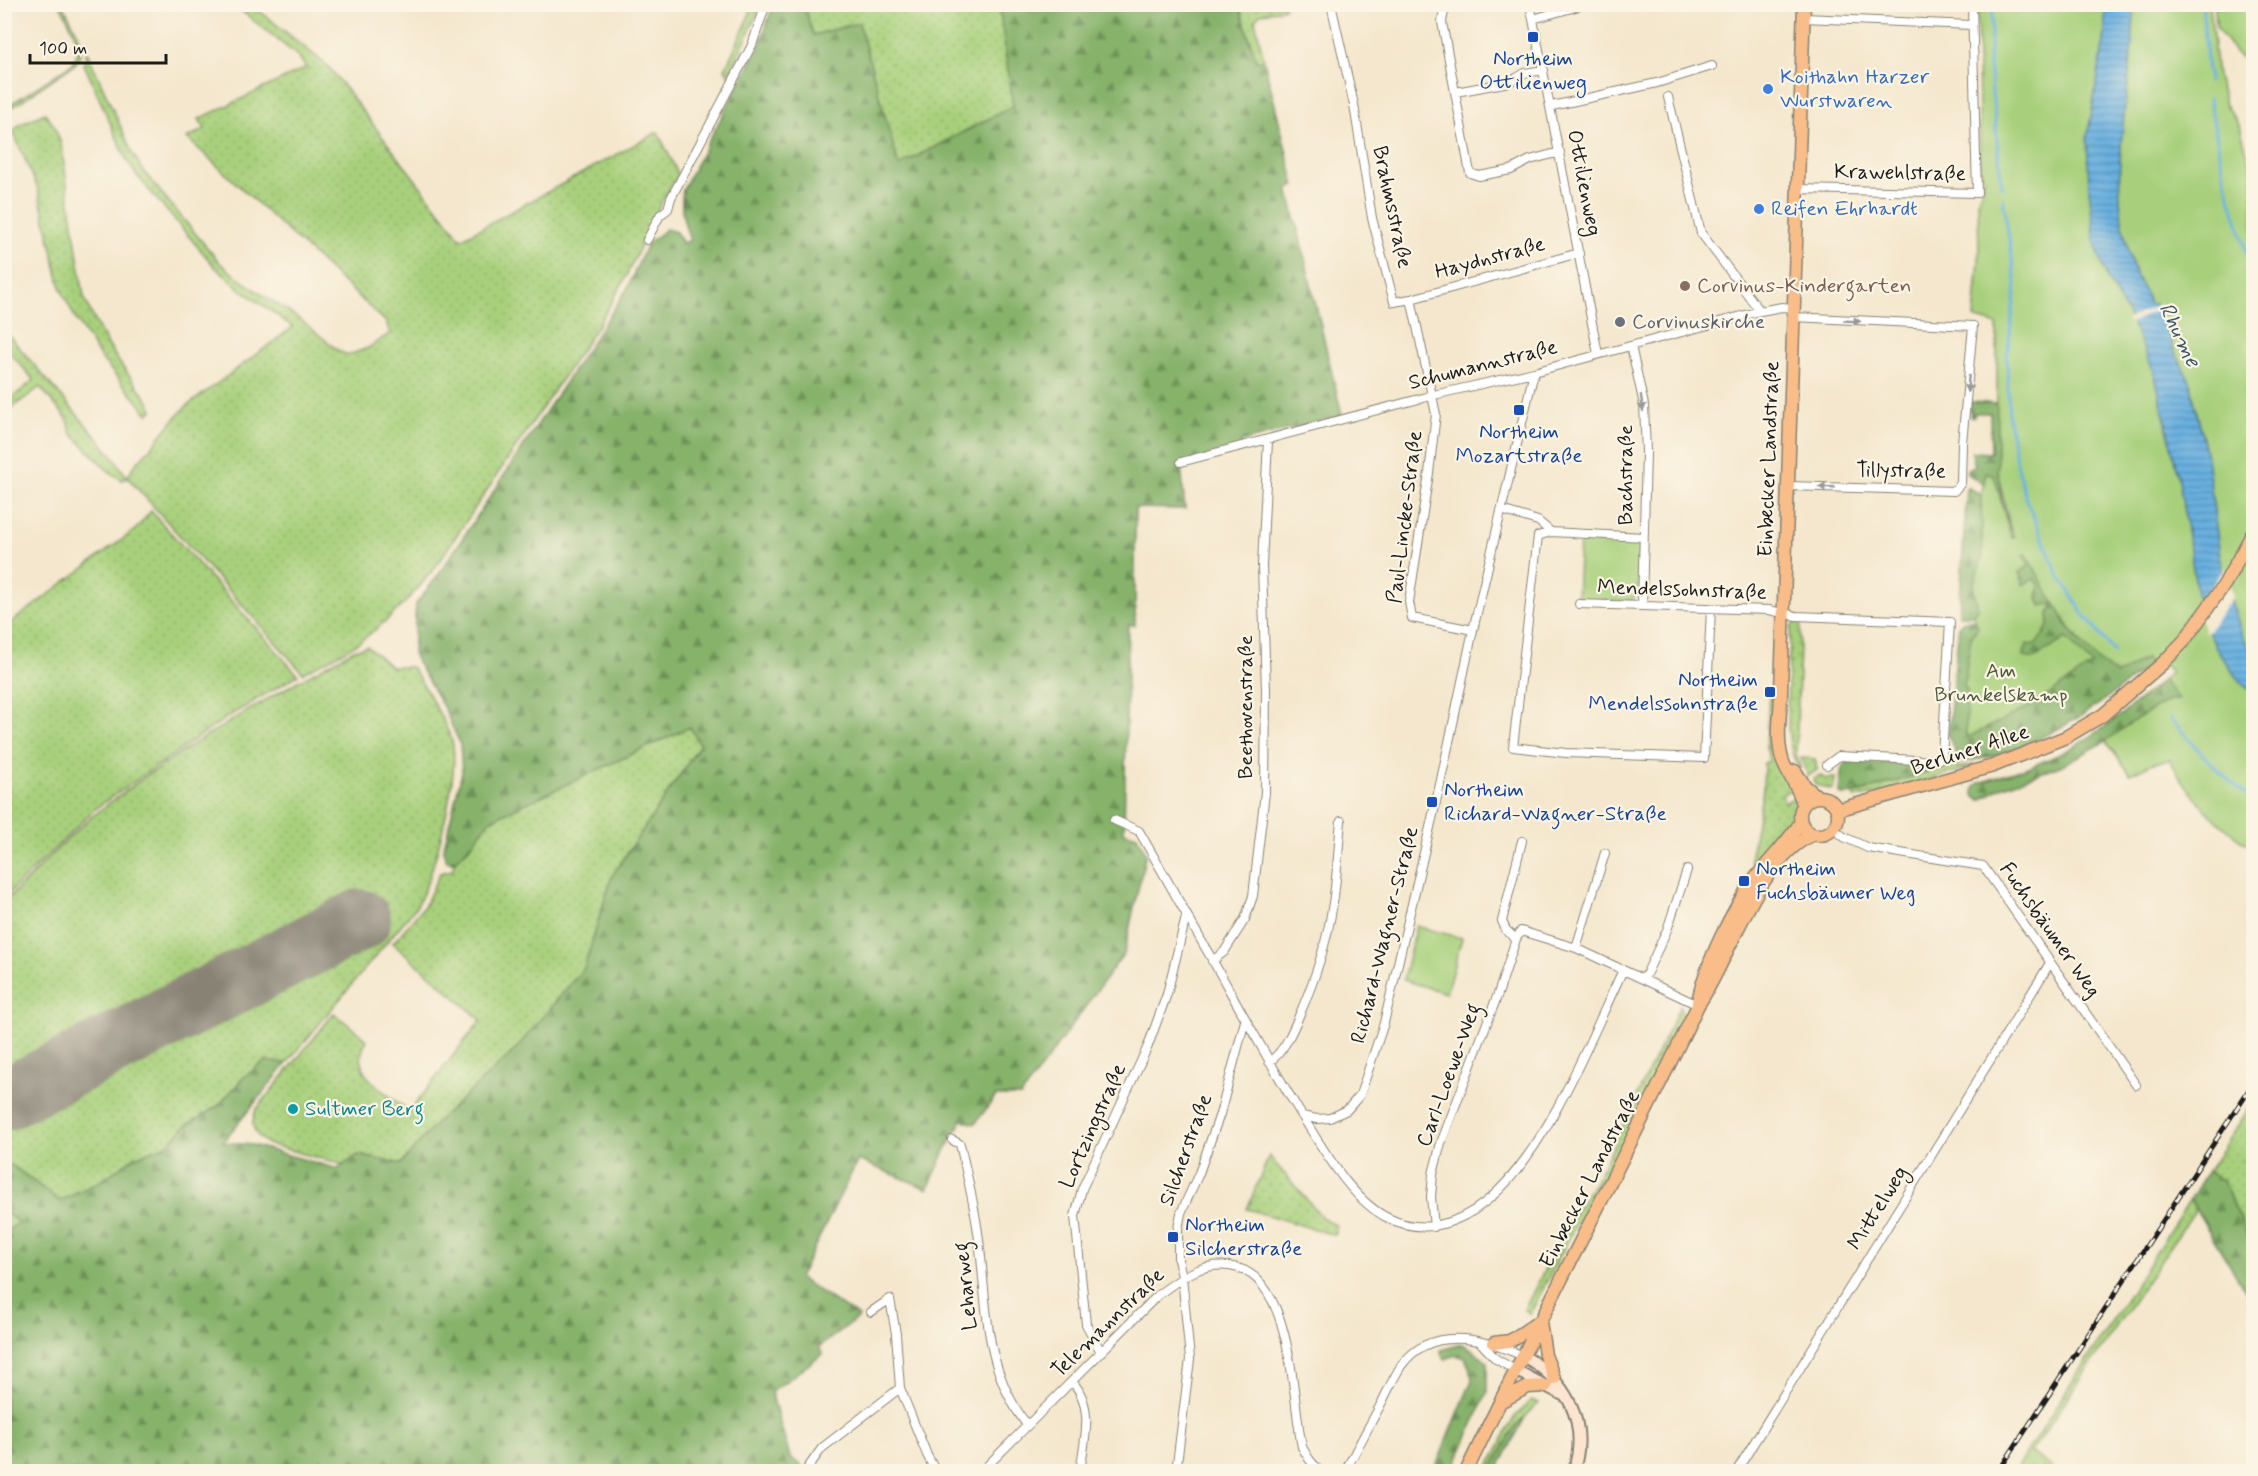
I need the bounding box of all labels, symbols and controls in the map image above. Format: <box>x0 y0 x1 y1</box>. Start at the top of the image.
scale bar <box>30 27 166 65</box>
marker: Northeim Ottilienweg <box>1526 30 1540 44</box>
text: 100 m <box>39 37 87 61</box>
place label: Northeim Ottilienweg <box>1479 45 1587 98</box>
place label: Koithahn Harzer Wurstwaren <box>1780 63 1929 115</box>
marker: Koithahn Harzer Wurstwaren <box>1761 82 1775 96</box>
street label: Ottilienweg <box>1559 127 1608 239</box>
street label: Brahmsstraße <box>1365 143 1419 271</box>
street label: Krawehlstraße <box>1834 158 1966 188</box>
place label: Reifen Ehrhardt <box>1771 195 1918 223</box>
marker: Reifen Ehrhardt <box>1752 202 1766 216</box>
street label: Haydnstraße <box>1432 230 1548 286</box>
place label: Corvinus-Kindergarten <box>1697 272 1912 302</box>
marker: Corvinus-Kindergarten <box>1678 279 1692 293</box>
water label: Rhume <box>2151 298 2207 373</box>
place label: Corvinuskirche <box>1632 308 1765 336</box>
marker: Corvinuskirche <box>1613 315 1627 329</box>
one-way arrow <box>1843 316 1862 325</box>
street label: Schumannstraße <box>1406 333 1560 397</box>
street label: Einbecker Landstraße <box>1752 361 1786 557</box>
one-way arrow <box>1963 375 1973 394</box>
one-way arrow <box>1638 394 1647 413</box>
marker: Northeim Mozartstraße <box>1512 403 1526 417</box>
place label: Northeim Mozartstraße <box>1455 418 1583 470</box>
street label: Bachstraße <box>1612 425 1640 525</box>
street label: Paul-Lincke-Straße <box>1381 429 1429 605</box>
street label: Tillystraße <box>1856 456 1946 486</box>
one-way arrow <box>1817 482 1836 492</box>
street label: Mendelssohnstraße <box>1597 573 1767 607</box>
street label: Beethovenstraße <box>1232 635 1260 779</box>
park label: Am Brunkelskamp <box>1934 657 2068 709</box>
place label: Northeim Mendelssohnstraße <box>1588 666 1758 718</box>
marker: Northeim Mendelssohnstraße <box>1763 685 1777 699</box>
street label: Berliner Allee <box>1907 718 2033 782</box>
place label: Northeim Richard-Wagner-Straße <box>1444 776 1667 830</box>
marker: Northeim Richard-Wagner-Straße <box>1425 795 1439 809</box>
street label: Richard-Wagner-Straße <box>1344 824 1427 1047</box>
place label: Northeim Fuchsbäumer Weg <box>1756 855 1915 907</box>
street label: Fuchsbäumer Weg <box>1993 857 2107 1003</box>
marker: Northeim Fuchsbäumer Weg <box>1737 874 1751 888</box>
street label: Carl-Loewe-Weg <box>1410 999 1490 1151</box>
street label: Lortzingstraße <box>1053 1059 1134 1193</box>
street label: Einbecker Landstraße <box>1533 1085 1647 1273</box>
street label: Silcherstraße <box>1153 1090 1219 1210</box>
place label: Sultmer Berg <box>305 1095 424 1125</box>
marker: Sultmer Berg <box>286 1102 300 1116</box>
street label: Mittelweg <box>1841 1161 1916 1256</box>
place label: Northeim Silcherstraße <box>1185 1211 1302 1263</box>
marker: Northeim Silcherstraße <box>1166 1230 1180 1244</box>
street label: Leharweg <box>947 1240 987 1332</box>
street label: Telemannstraße <box>1045 1262 1171 1384</box>

